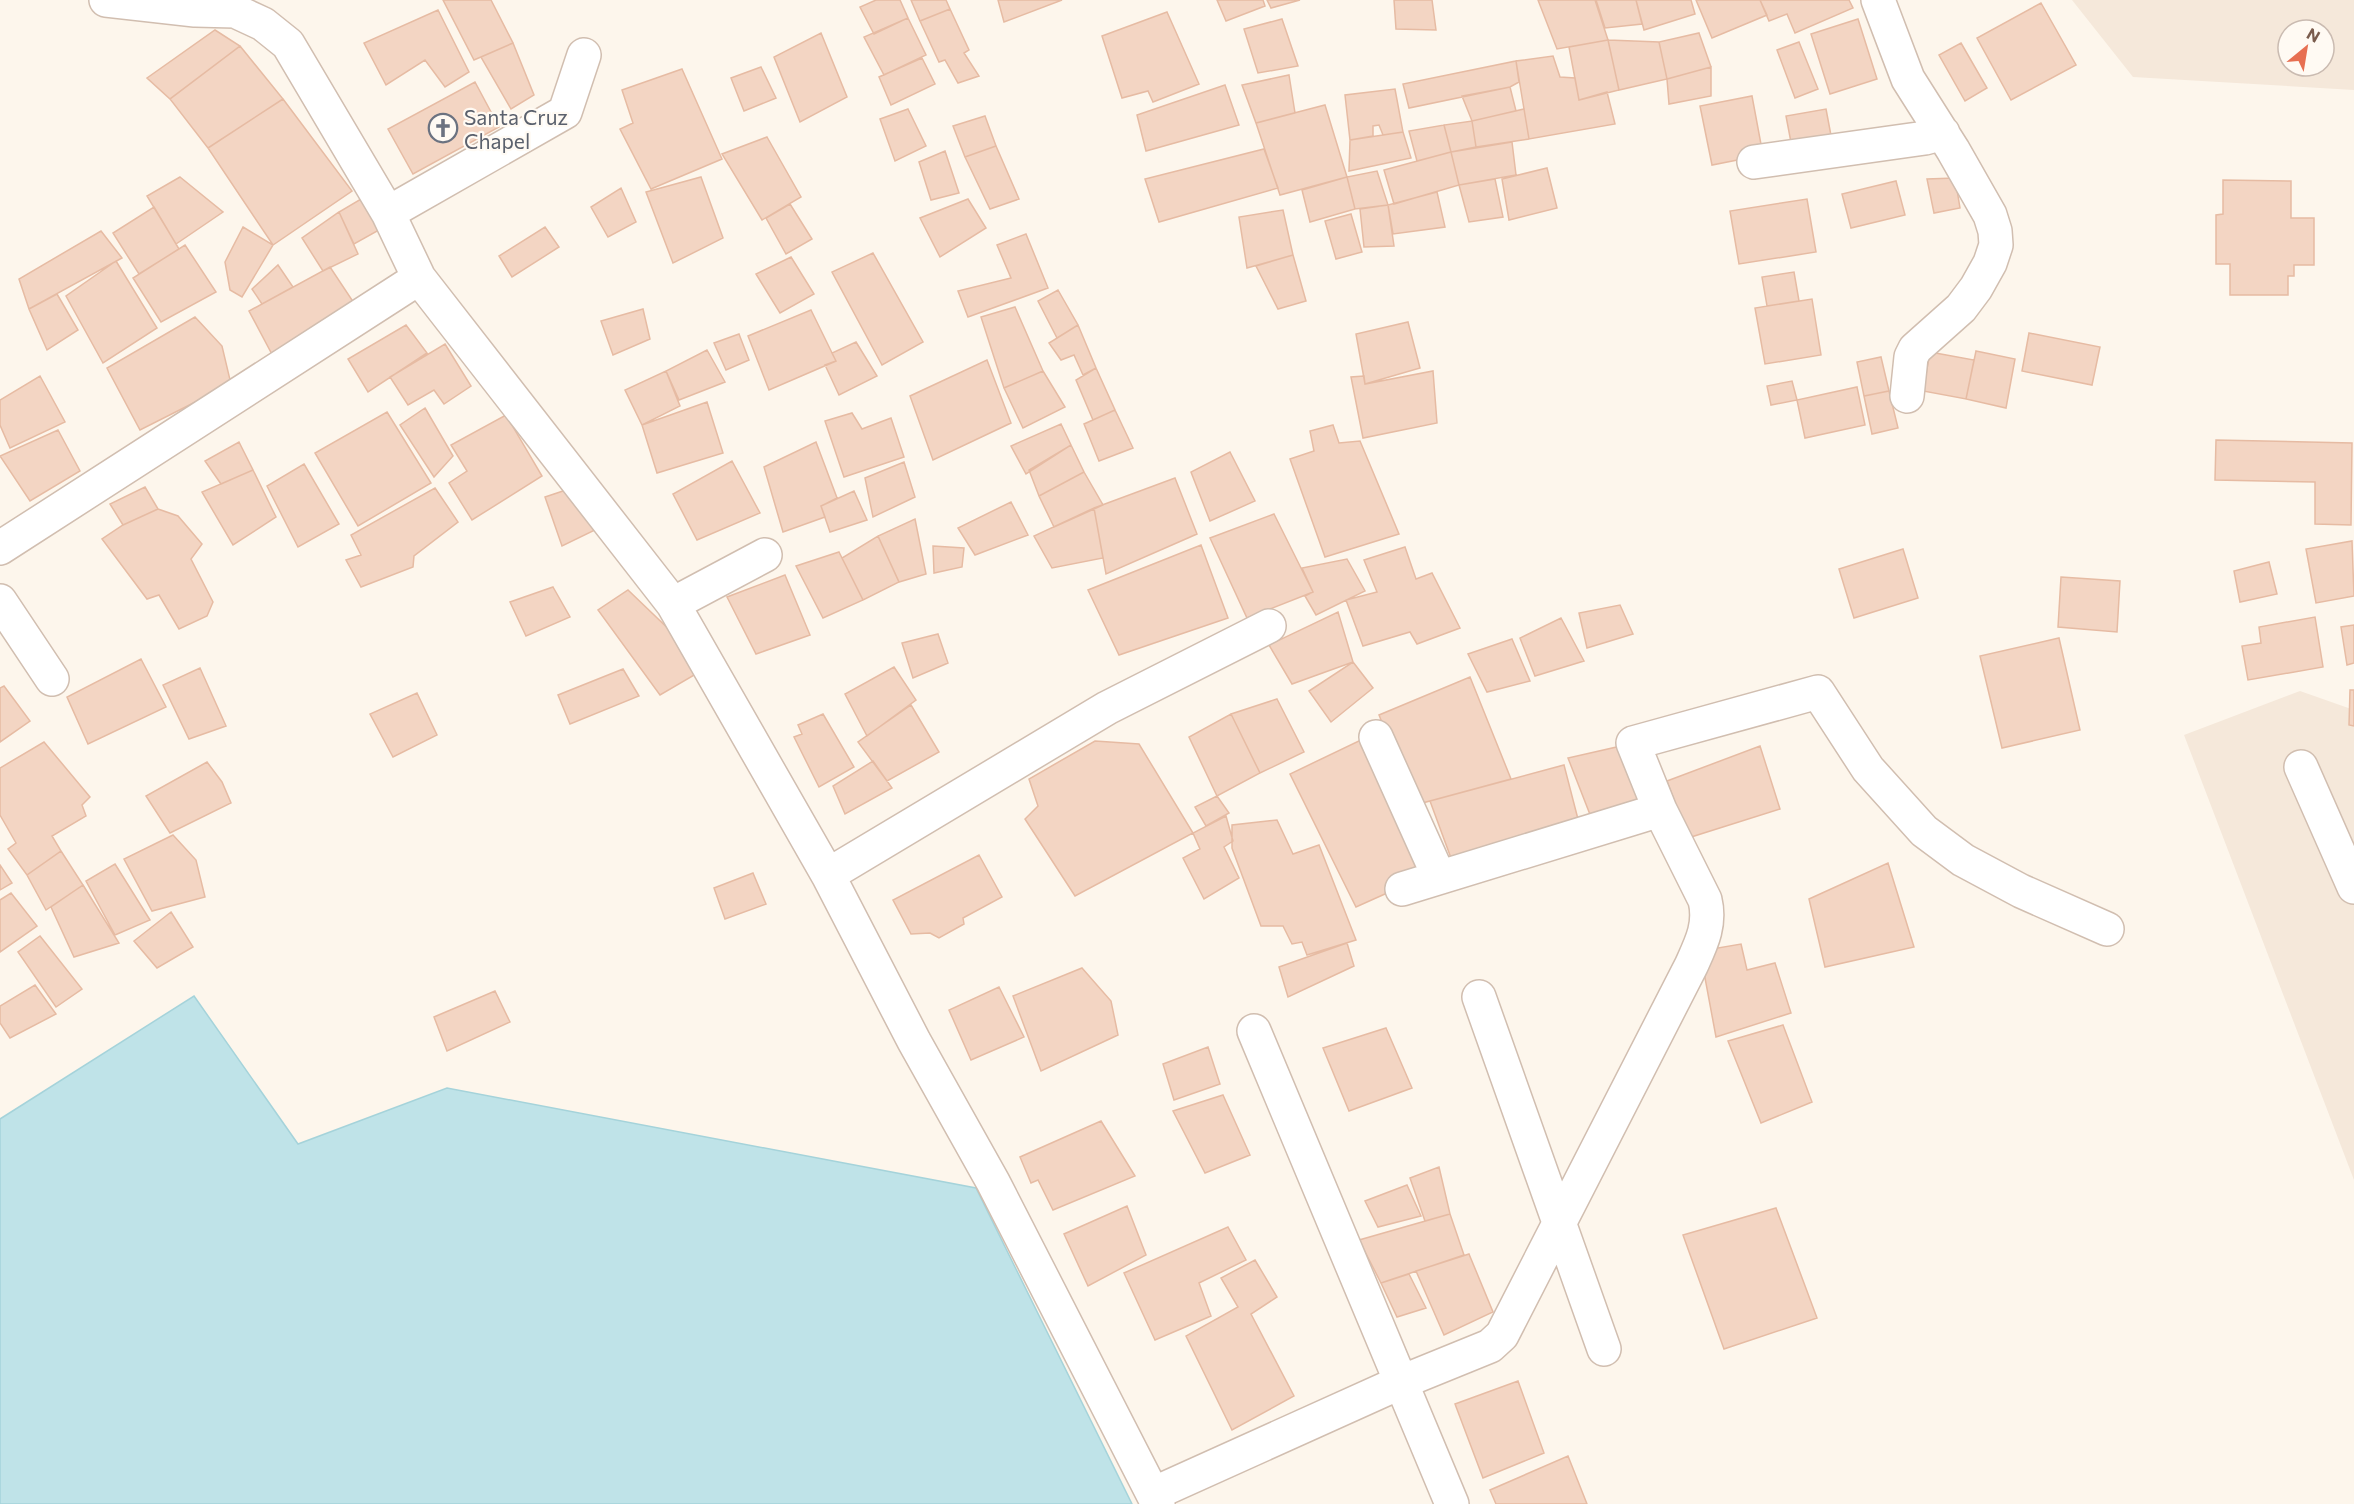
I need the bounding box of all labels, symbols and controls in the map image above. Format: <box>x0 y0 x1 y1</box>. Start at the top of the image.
north arrow <box>2276 18 2336 78</box>
text: N <box>2304 23 2324 46</box>
place label: Santa Cruz Chapel <box>464 104 568 153</box>
church icon: Santa Cruz Chapel <box>427 112 459 144</box>

